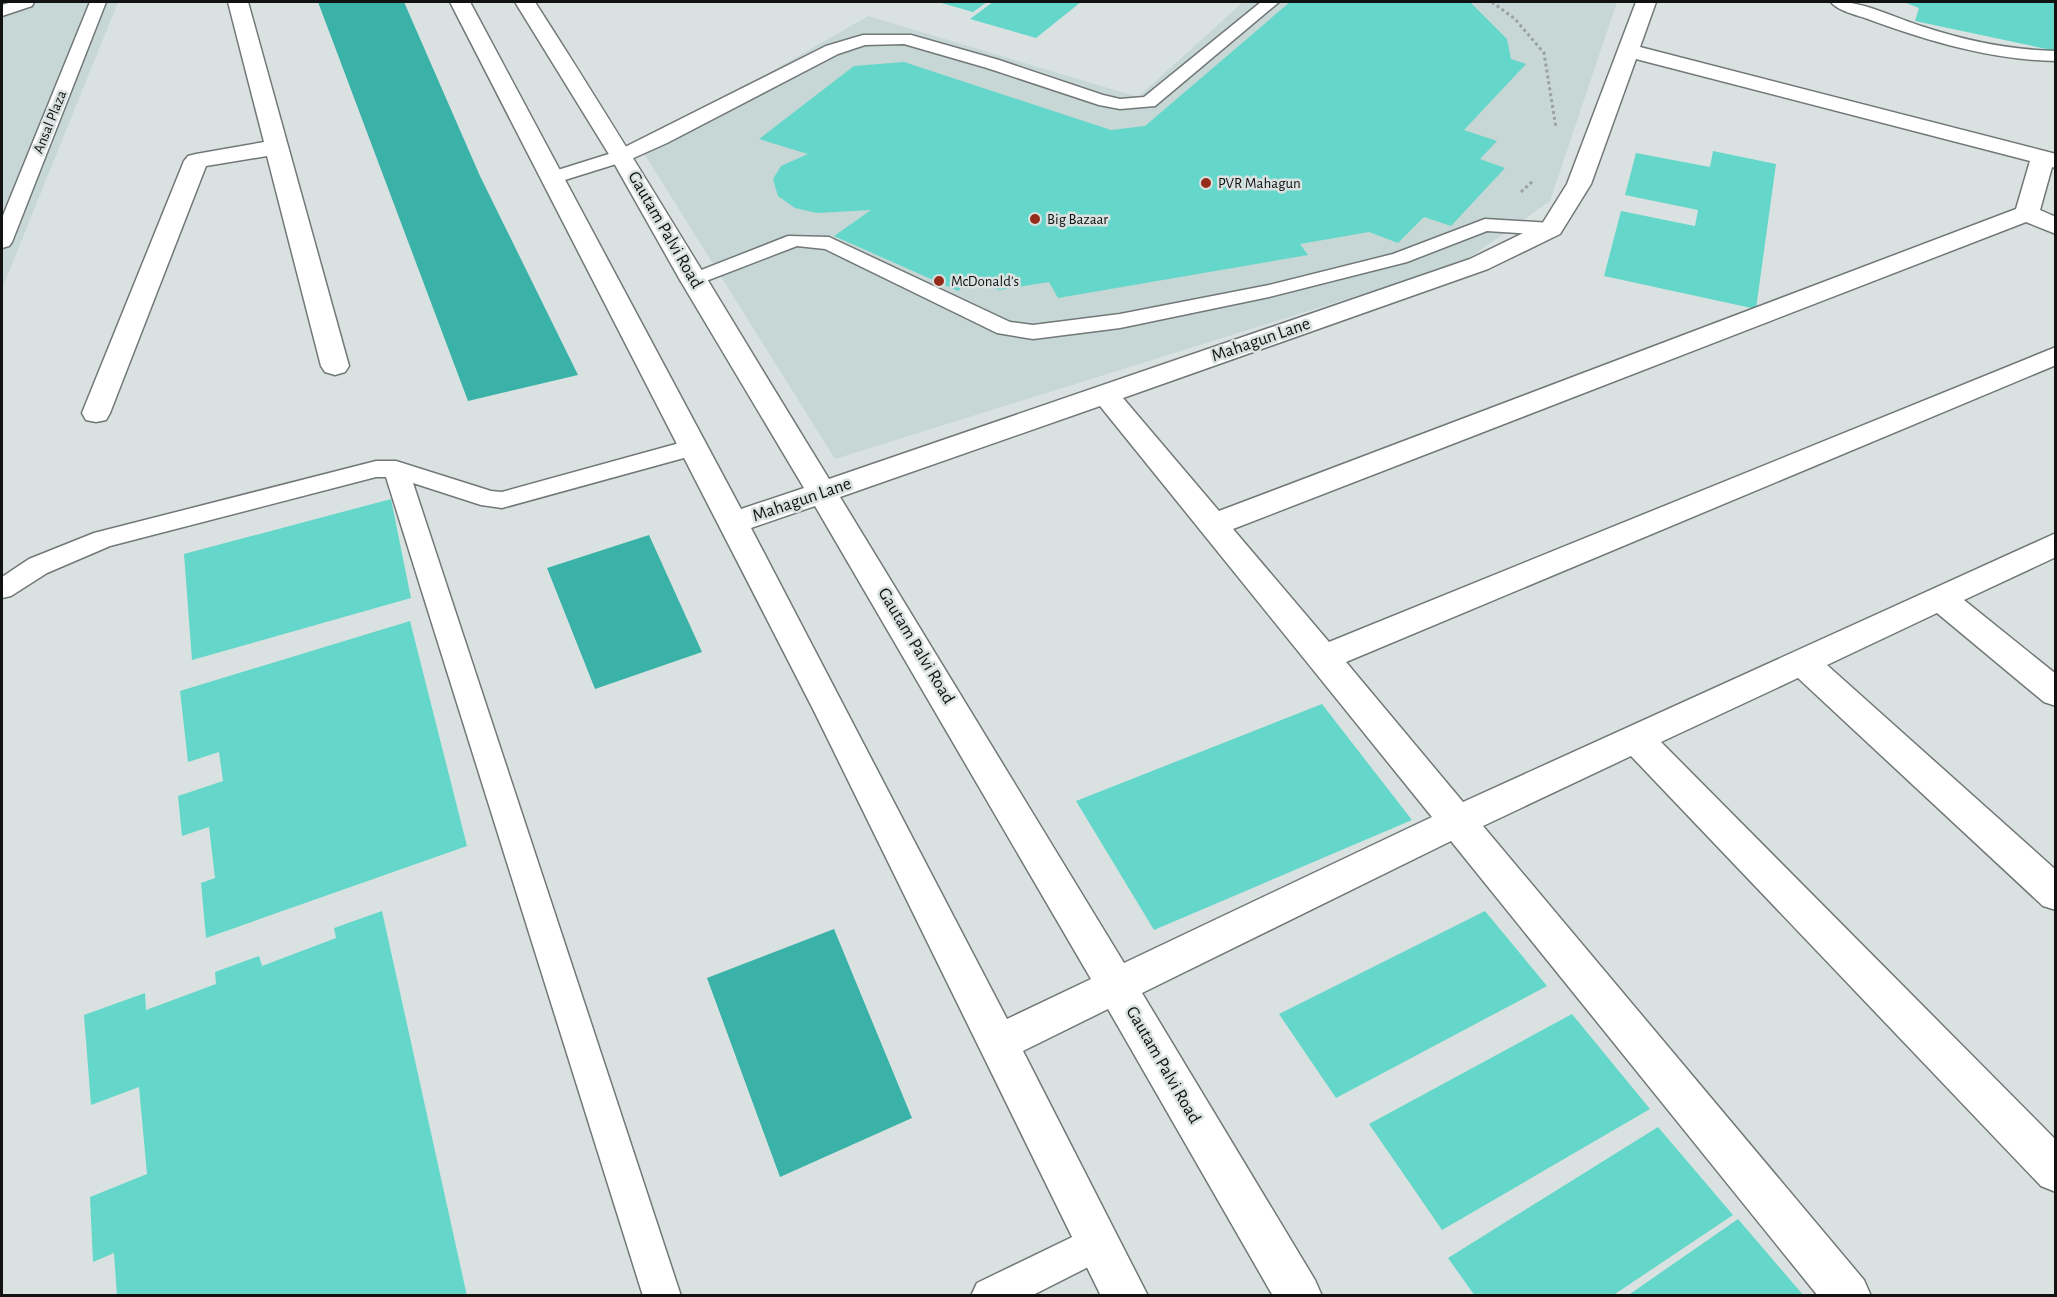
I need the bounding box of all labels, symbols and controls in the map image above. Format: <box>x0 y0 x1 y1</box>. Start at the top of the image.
street label: Ansal Plaza <box>31 88 69 156</box>
street label: Gautam Palvi Road <box>624 168 706 292</box>
marker: PVR Mahagun <box>1199 176 1213 190</box>
place label: PVR Mahagun <box>1218 176 1301 191</box>
marker: Big Bazaar <box>1028 212 1042 226</box>
place label: Big Bazaar <box>1047 212 1108 227</box>
marker: McDonald's <box>932 274 946 288</box>
place label: McDonald's <box>951 274 1019 289</box>
street label: Mahagun Lane <box>1209 315 1313 365</box>
street label: Mahagun Lane <box>750 475 854 525</box>
street label: Gautam Palvi Road <box>874 585 958 707</box>
street label: Gautam Palvi Road <box>1122 1003 1204 1127</box>

